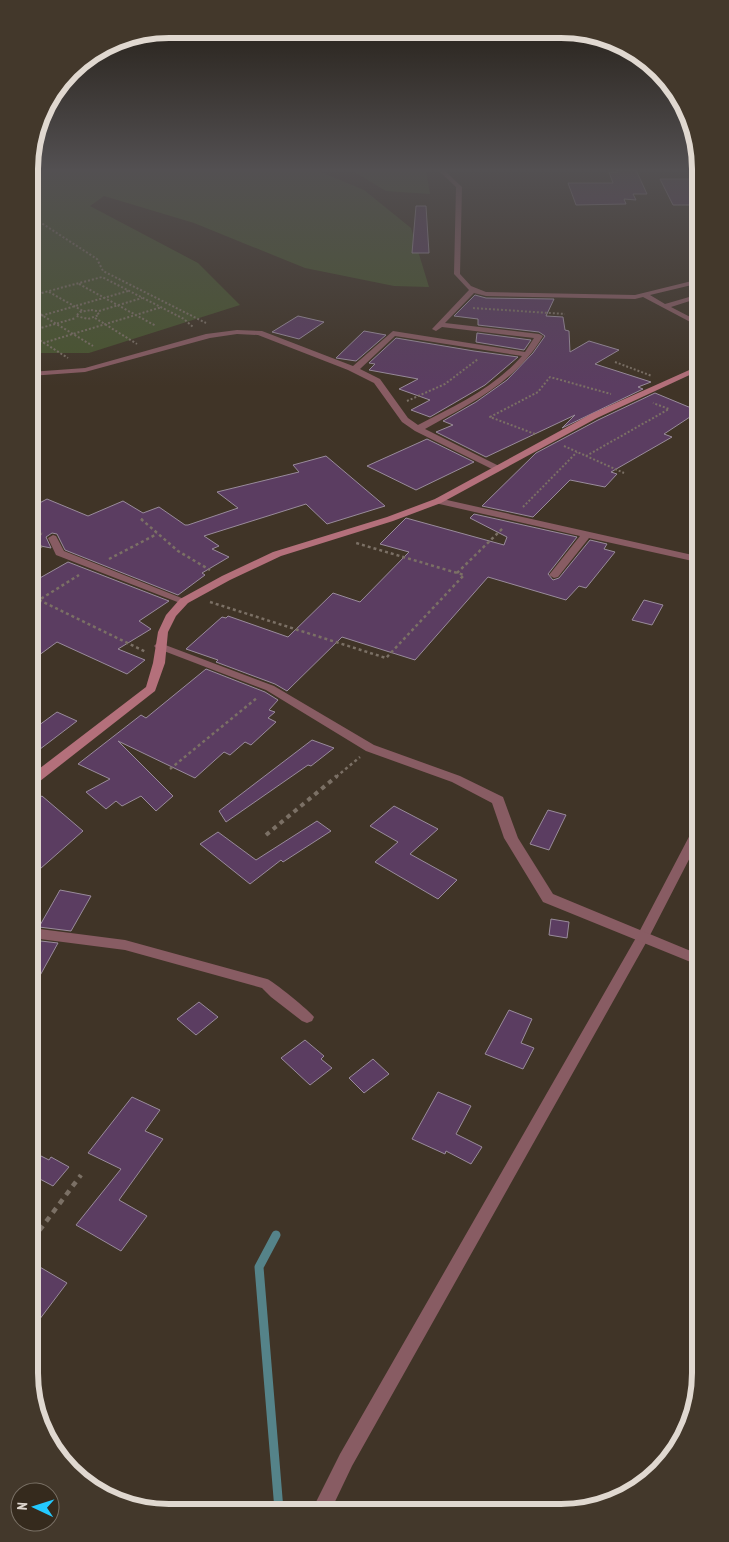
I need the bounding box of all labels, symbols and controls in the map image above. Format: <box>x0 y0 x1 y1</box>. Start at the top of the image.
north arrow <box>10 1482 60 1532</box>
text: N <box>13 1502 31 1510</box>

